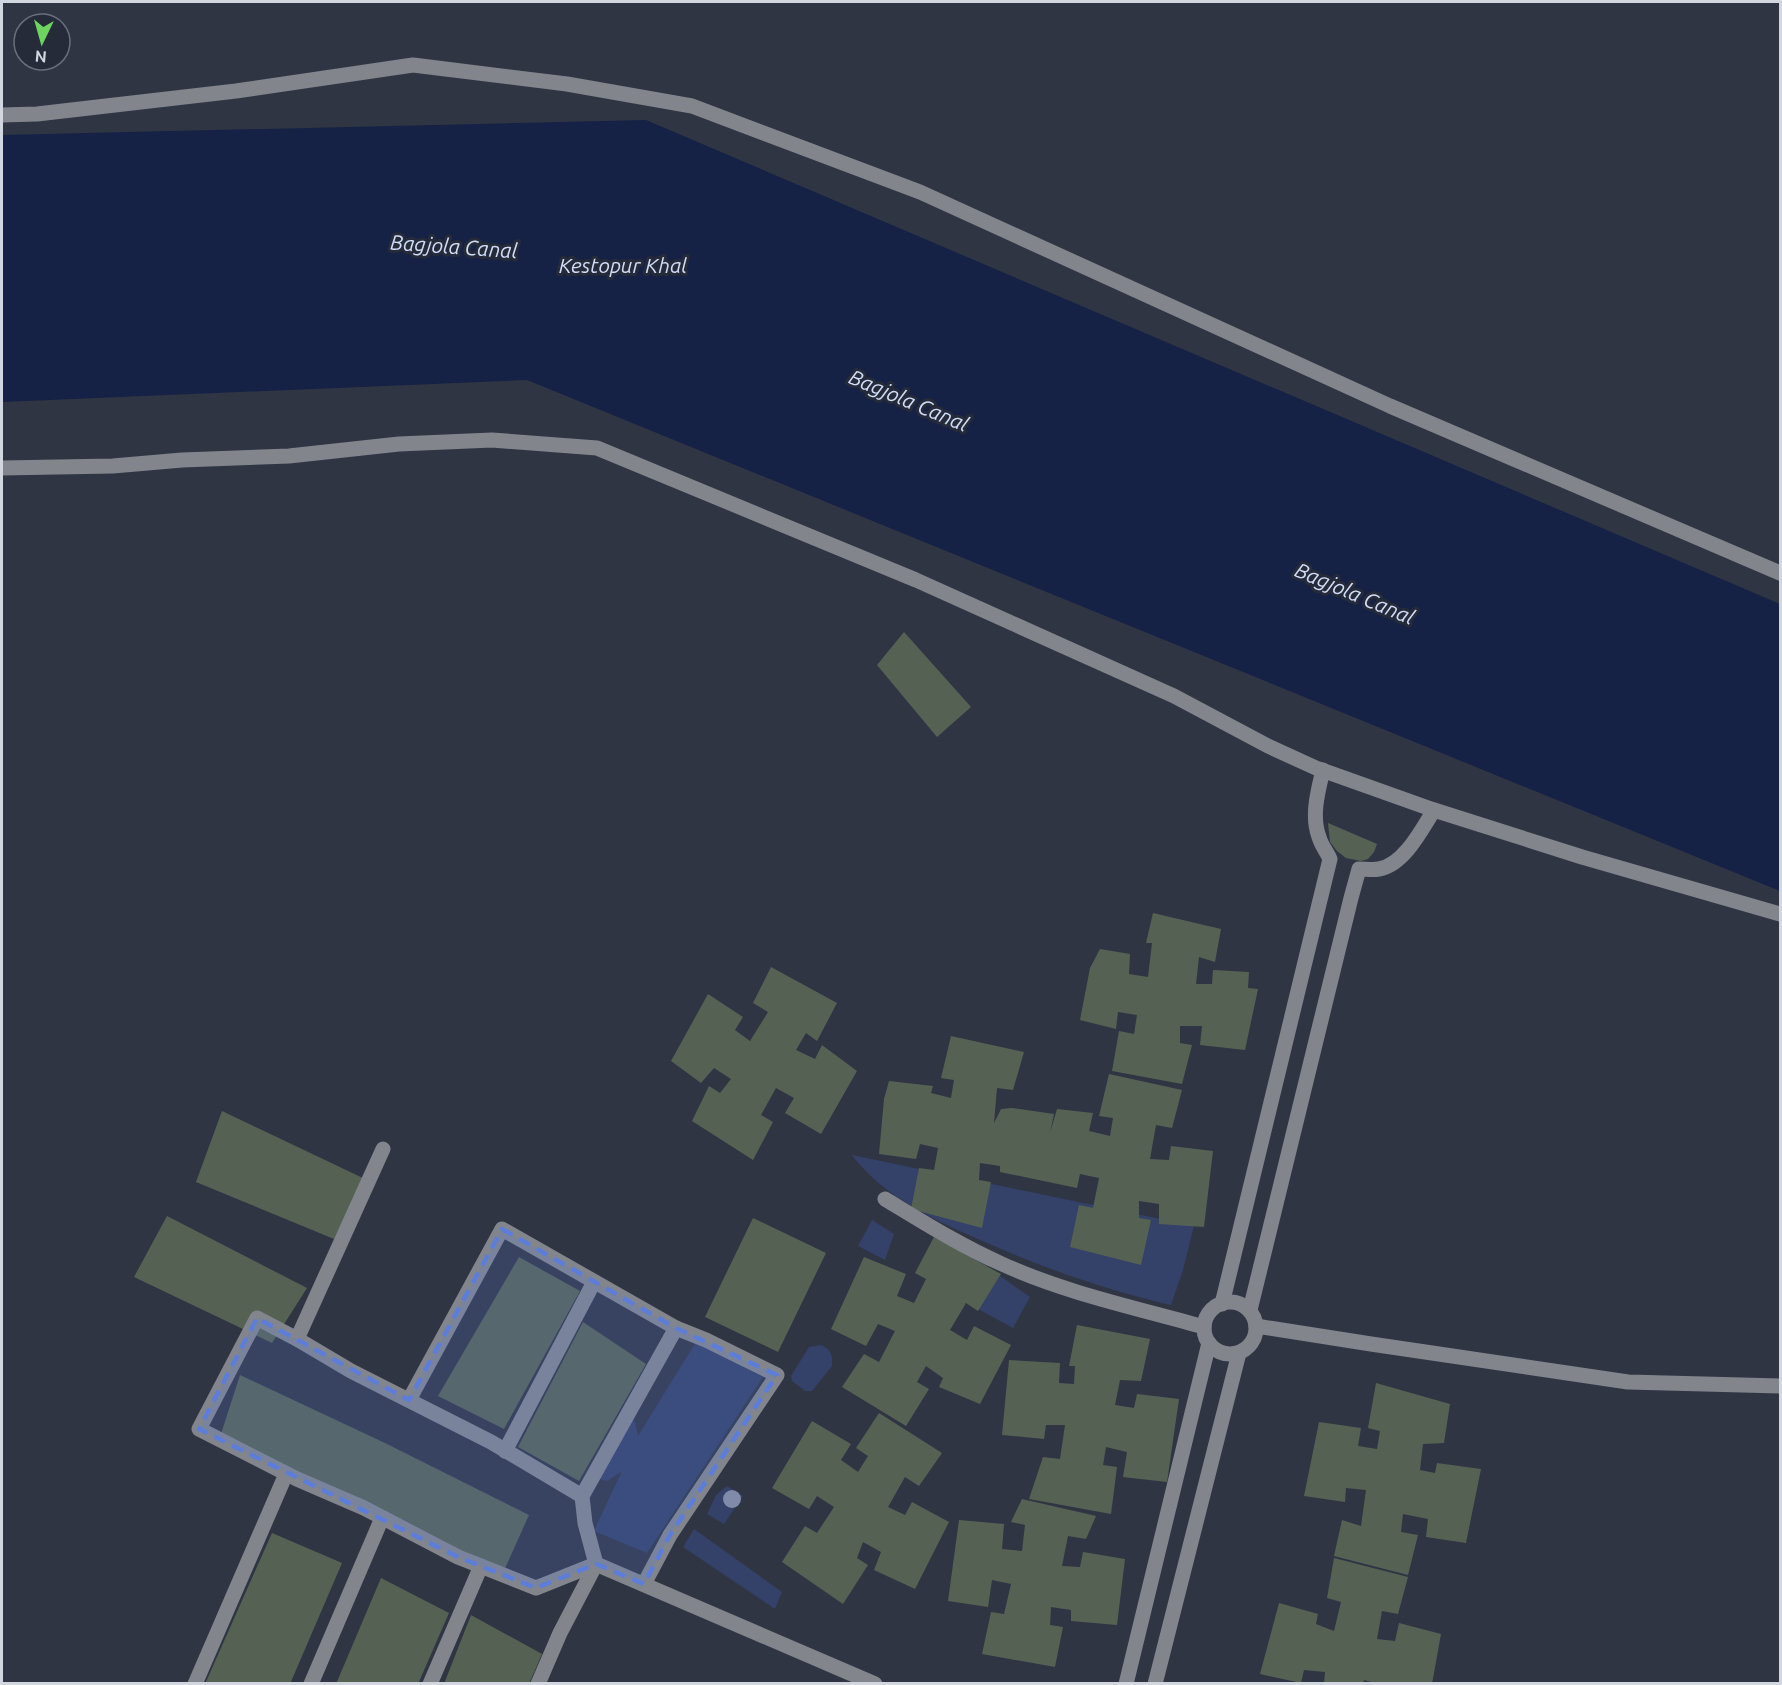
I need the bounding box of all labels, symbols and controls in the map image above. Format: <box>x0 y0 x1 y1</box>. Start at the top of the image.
north arrow <box>12 12 72 72</box>
text: N <box>34 47 47 66</box>
water label: Bagjola Canal <box>390 230 519 262</box>
water label: Kestopur Khal <box>559 253 687 277</box>
water label: Bagjola Canal <box>846 364 972 436</box>
water label: Bagjola Canal <box>1292 557 1418 629</box>

